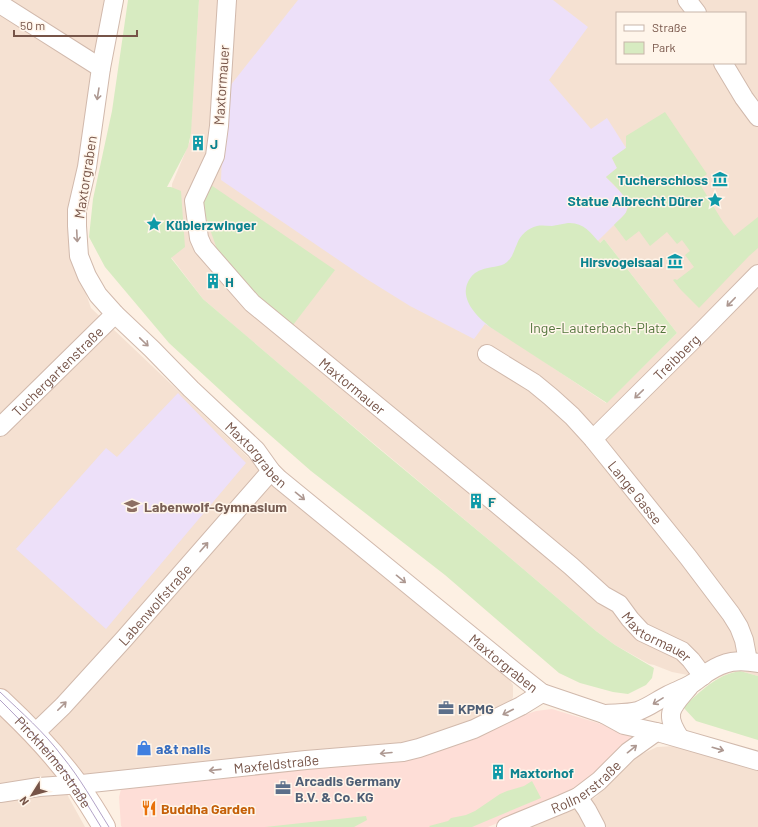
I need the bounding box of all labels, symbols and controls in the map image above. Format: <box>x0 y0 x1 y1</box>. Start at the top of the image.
scale bar <box>14 12 137 38</box>
legend <box>616 12 746 64</box>
text: 50 m <box>20 18 45 32</box>
text: Straße <box>652 20 687 34</box>
text: Park <box>652 40 676 54</box>
street label: Maxtormauer <box>210 44 232 126</box>
one-way arrow <box>94 87 102 100</box>
street label: Maxtorgraben <box>70 134 100 220</box>
building icon: J <box>189 134 207 152</box>
place label: J <box>210 135 218 152</box>
museum icon: Tucherschloss <box>711 170 729 188</box>
place label: Tucherschloss <box>617 171 708 188</box>
place icon: Statue Albrecht Dürer <box>706 191 724 209</box>
place label: Statue Albrecht Dürer <box>567 192 704 209</box>
place icon: Küblerzwinger <box>145 215 163 233</box>
place label: Küblerzwinger <box>166 216 257 233</box>
one-way arrow <box>74 229 81 242</box>
museum icon: Hirsvogelsaal <box>666 252 684 270</box>
place label: Hirsvogelsaal <box>580 253 663 270</box>
building icon: H <box>204 272 222 290</box>
place label: H <box>225 273 234 290</box>
one-way arrow <box>726 297 736 307</box>
park label: Inge-Lauterbach-Platz <box>530 319 666 336</box>
street label: Tuchergartenstraße <box>8 322 106 419</box>
street label: Treibberg <box>649 330 703 383</box>
one-way arrow <box>139 337 149 346</box>
street label: Maxtormauer <box>316 354 389 418</box>
one-way arrow <box>634 389 644 399</box>
street label: Maxtorgraben <box>222 418 291 491</box>
street label: Lange Gasse <box>605 457 667 527</box>
one-way arrow <box>295 492 306 501</box>
building icon: F <box>467 492 485 510</box>
place label: F <box>488 493 496 510</box>
school or university icon: Labenwolf-Gymnasium <box>123 497 141 515</box>
place label: Labenwolf-Gymnasium <box>144 498 287 515</box>
one-way arrow <box>200 542 209 552</box>
street label: Labenwolfstraße <box>114 560 194 649</box>
one-way arrow <box>395 574 406 583</box>
street label: Maxtormauer <box>619 608 696 665</box>
street label: Maxtorgraben <box>466 630 542 696</box>
one-way arrow <box>652 697 663 706</box>
office icon: KPMG <box>437 699 455 717</box>
place label: KPMG <box>458 700 494 717</box>
one-way arrow <box>57 701 67 711</box>
one-way arrow <box>502 709 514 716</box>
street label: Pirckheimerstraße <box>12 712 96 811</box>
shop icon: a&t nails <box>135 739 153 757</box>
place label: a&t nails <box>156 740 210 757</box>
one-way arrow <box>627 745 638 753</box>
one-way arrow <box>711 746 724 753</box>
one-way arrow <box>380 749 393 757</box>
street label: Maxfeldstraße <box>233 750 320 776</box>
street label: Rollnerstraße <box>548 756 624 816</box>
building icon: Maxtorhof <box>489 763 507 781</box>
place label: Maxtorhof <box>510 764 574 781</box>
one-way arrow <box>209 766 222 773</box>
place label: Arcadis Germany B.V. & Co. KG <box>295 772 401 805</box>
north arrow <box>12 775 52 815</box>
office icon: Arcadis Germany B.V. & Co. KG <box>274 779 292 797</box>
text: N <box>16 794 31 808</box>
restaurant icon: Buddha Garden <box>140 799 158 817</box>
place label: Buddha Garden <box>161 800 255 817</box>

